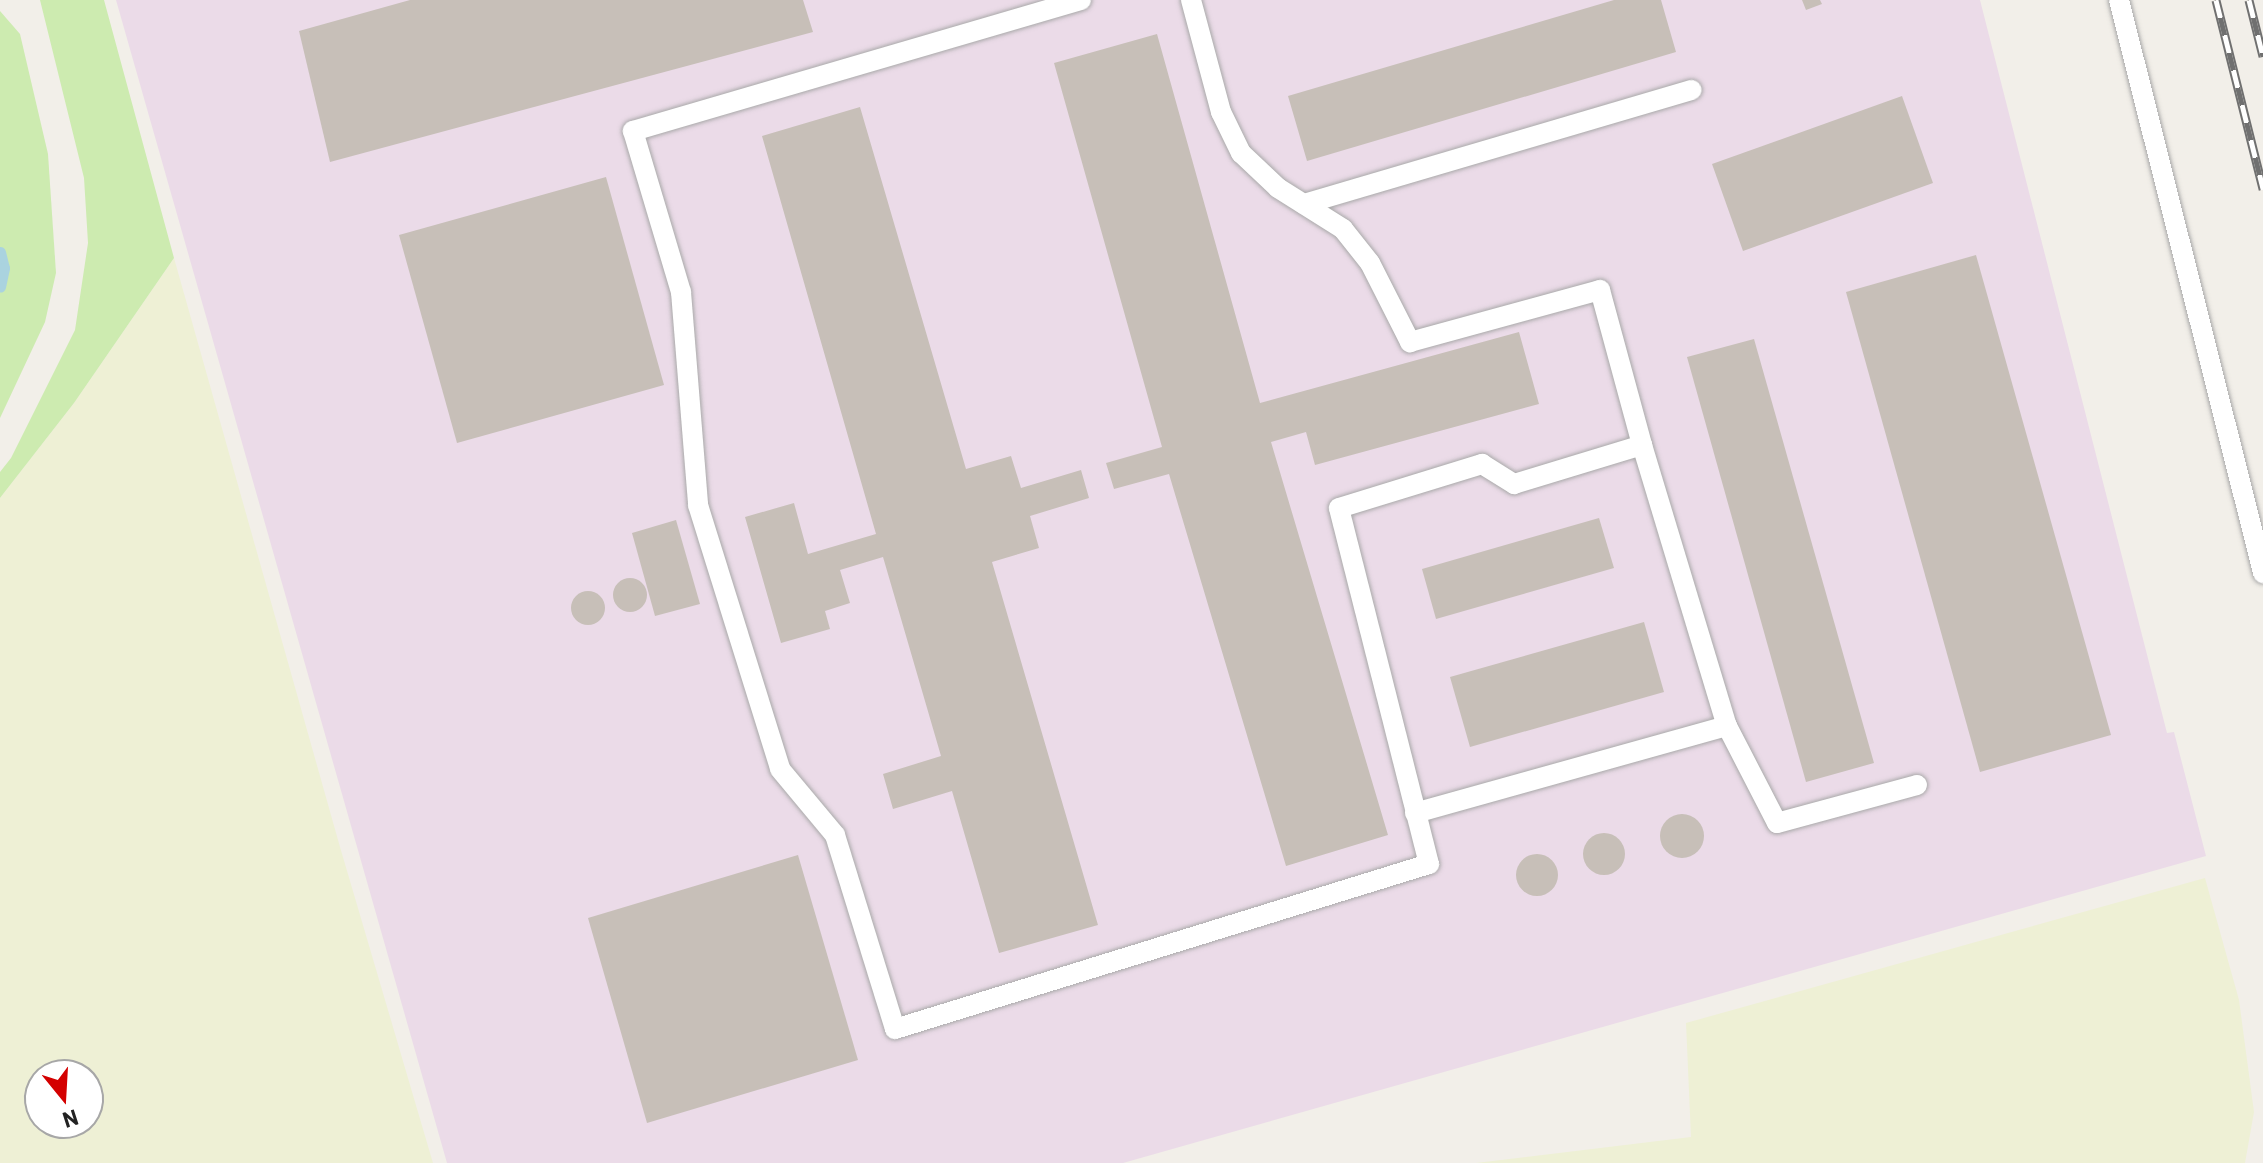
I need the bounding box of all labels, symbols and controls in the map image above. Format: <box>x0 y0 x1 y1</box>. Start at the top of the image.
north arrow <box>24 1059 104 1139</box>
text: N <box>60 1105 82 1135</box>

